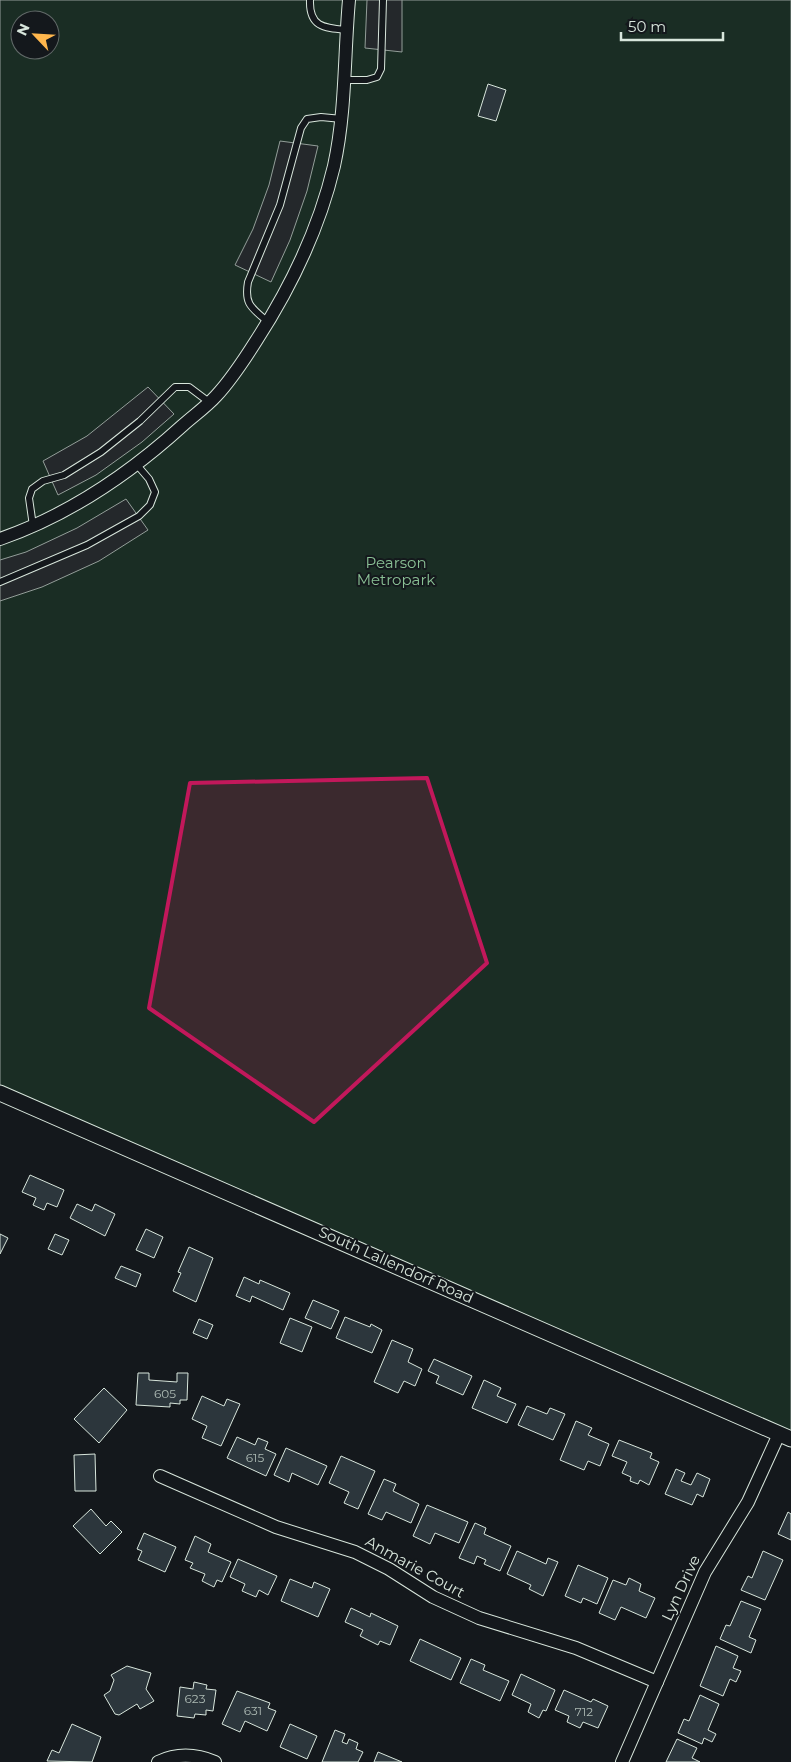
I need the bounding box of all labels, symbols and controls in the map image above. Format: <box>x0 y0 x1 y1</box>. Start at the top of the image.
north arrow <box>10 10 60 60</box>
scale bar <box>621 10 724 42</box>
text: 50 m <box>628 17 666 36</box>
text: N <box>13 21 34 38</box>
park label: Pearson Metropark <box>357 553 435 589</box>
street label: South Lallendorf Road <box>316 1222 477 1307</box>
house number: 605 <box>154 1386 176 1401</box>
house number: 615 <box>246 1450 264 1465</box>
street label: Anmarie Court <box>362 1531 468 1602</box>
street label: Lyn Drive <box>657 1552 704 1624</box>
house number: 623 <box>185 1691 206 1706</box>
house number: 631 <box>244 1703 262 1718</box>
house number: 712 <box>575 1704 593 1719</box>

